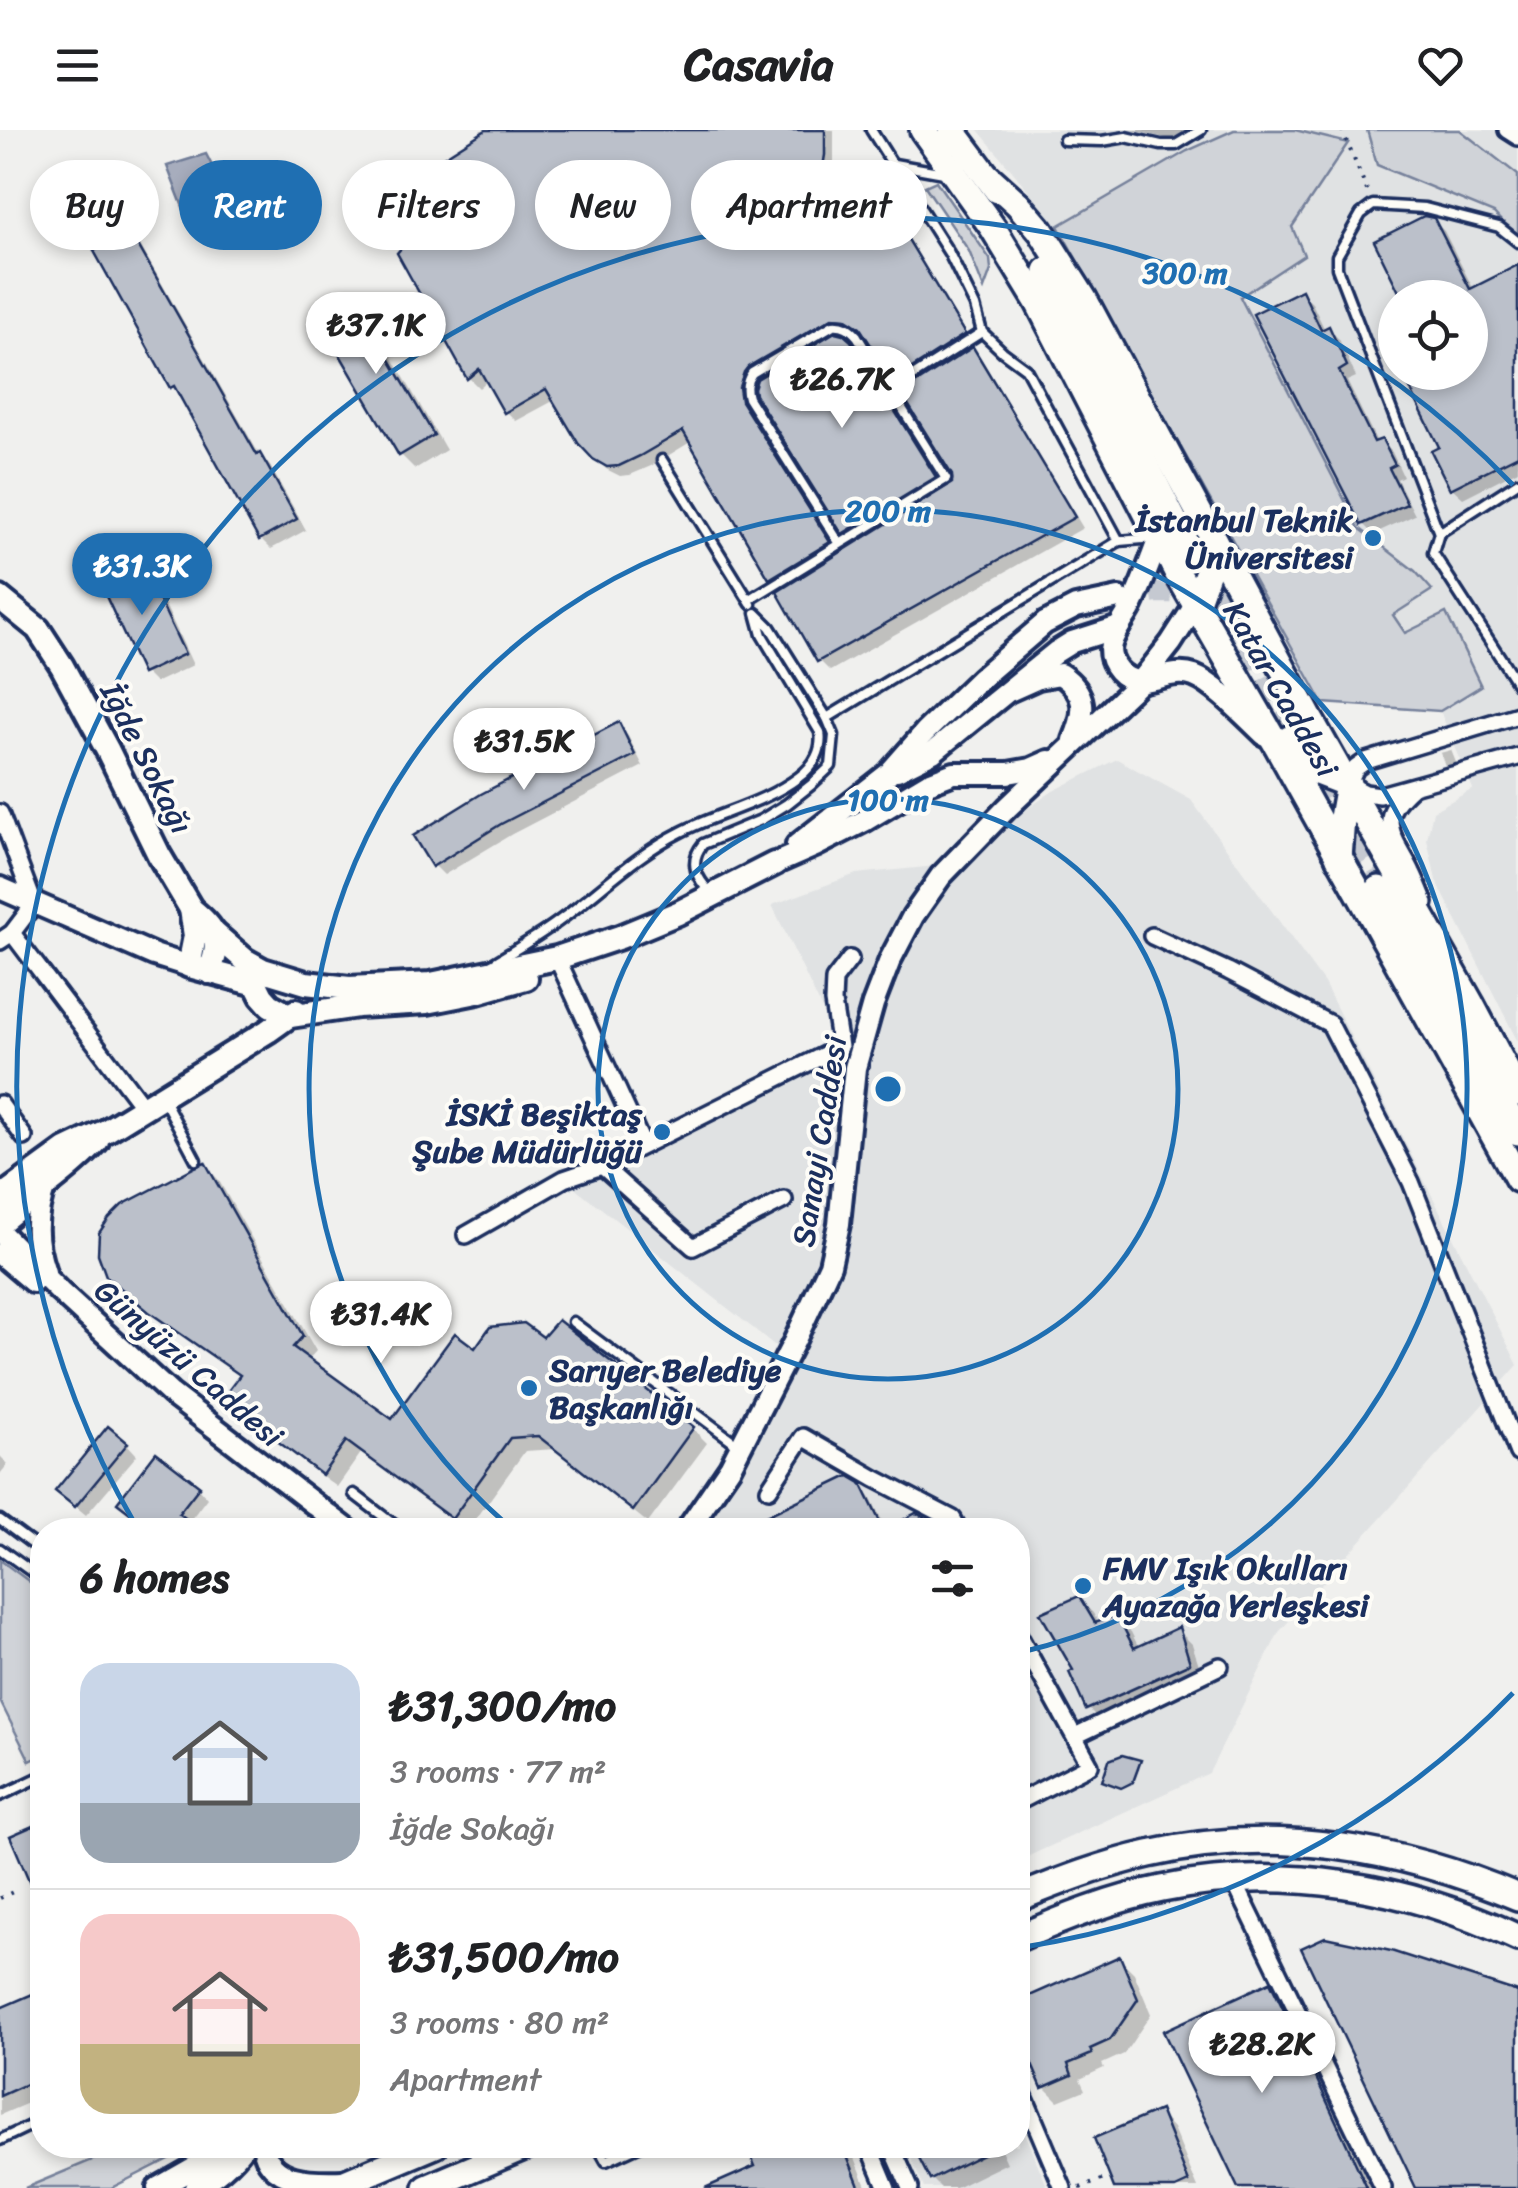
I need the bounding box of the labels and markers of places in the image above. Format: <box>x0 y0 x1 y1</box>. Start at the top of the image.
pin: ₺37.1K <box>295 292 457 377</box>
pin: ₺26.7K <box>761 346 923 431</box>
place label: İstanbul Teknik Üniversitesi <box>1134 492 1355 586</box>
marker: İstanbul Teknik Üniversitesi <box>1362 527 1384 549</box>
pin: ₺31.3K <box>61 533 223 618</box>
pin: ₺31.5K <box>443 708 605 793</box>
centre of rings <box>870 1071 906 1107</box>
place label: İSKİ Beşiktaş Şube Müdürlüğü <box>411 1086 644 1180</box>
marker: İSKİ Beşiktaş Şube Müdürlüğü <box>651 1121 673 1143</box>
pin: ₺31.4K <box>300 1281 462 1366</box>
place label: Sarıyer Belediye Başkanlığı <box>548 1342 782 1436</box>
marker: Sarıyer Belediye Başkanlığı <box>518 1377 540 1399</box>
place label: FMV Işık Okulları Ayazağa Yerleşkesi <box>1101 1540 1371 1634</box>
marker: FMV Işık Okulları Ayazağa Yerleşkesi <box>1072 1575 1094 1597</box>
pin: ₺28.2K <box>1181 2011 1343 2096</box>

